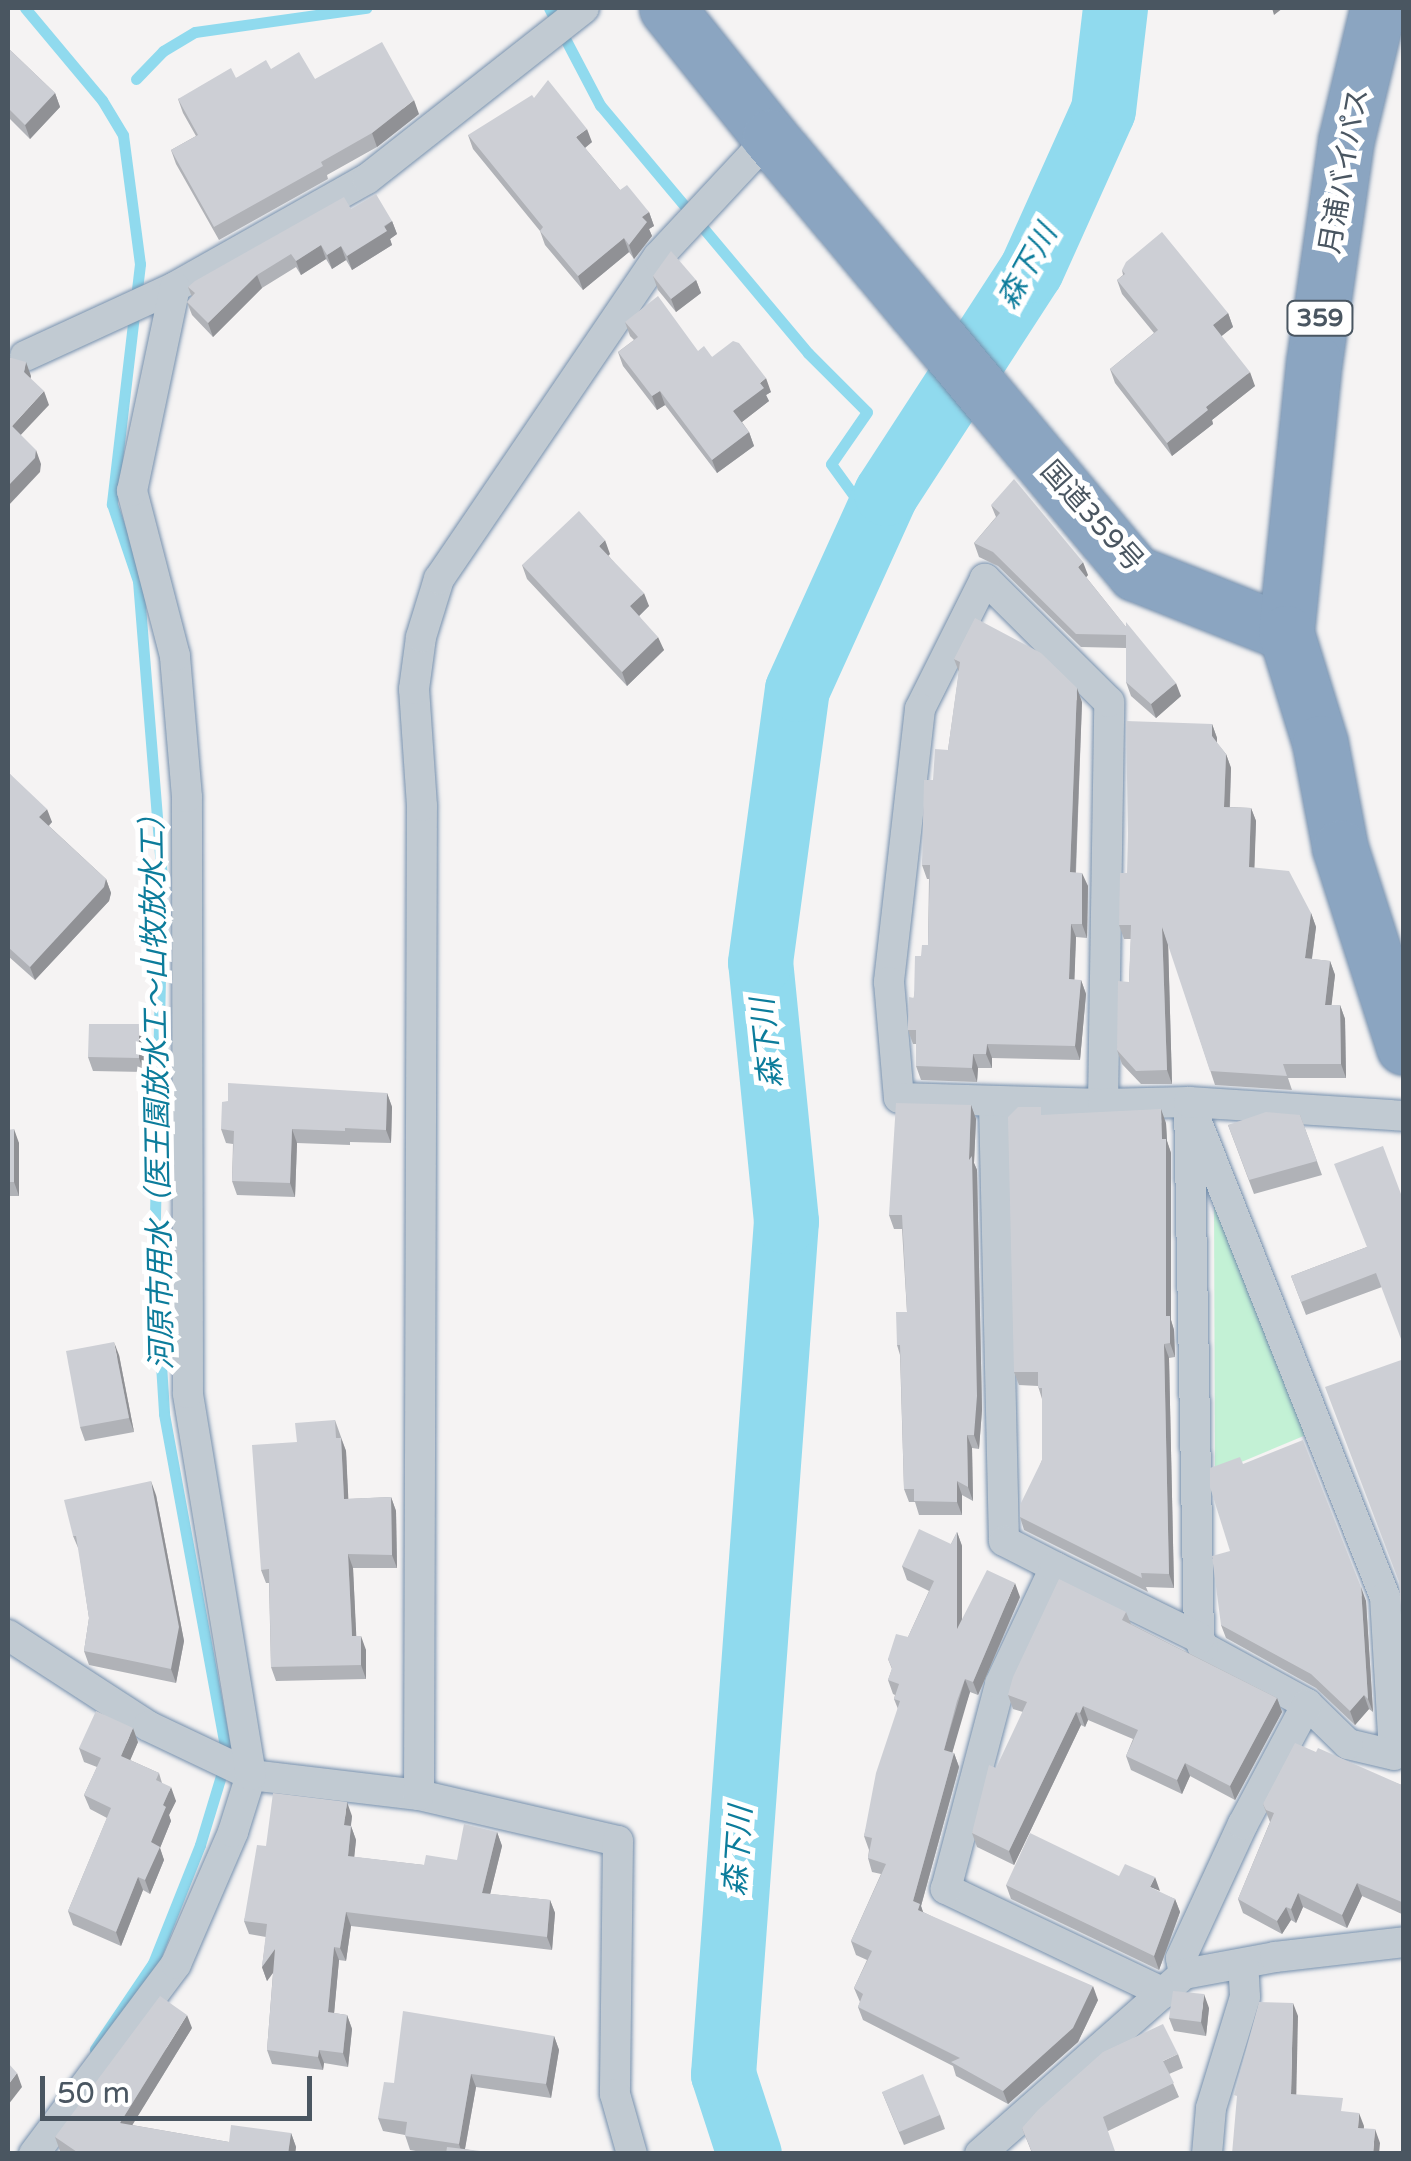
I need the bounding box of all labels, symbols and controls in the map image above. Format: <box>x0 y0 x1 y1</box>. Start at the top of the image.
street label: 月浦バイパス <box>1313 85 1375 257</box>
water label: 森下川 <box>990 219 1066 315</box>
road number: 359 <box>1285 298 1355 338</box>
street label: 国道359号 <box>1034 454 1150 578</box>
water label: 河原市用水（医王園放水工～山牧放水工） <box>135 800 181 1370</box>
water label: 森下川 <box>745 996 791 1090</box>
water label: 森下川 <box>718 1805 760 1897</box>
scale bar <box>45 2056 318 2118</box>
text: 50 m <box>57 2075 130 2112</box>

